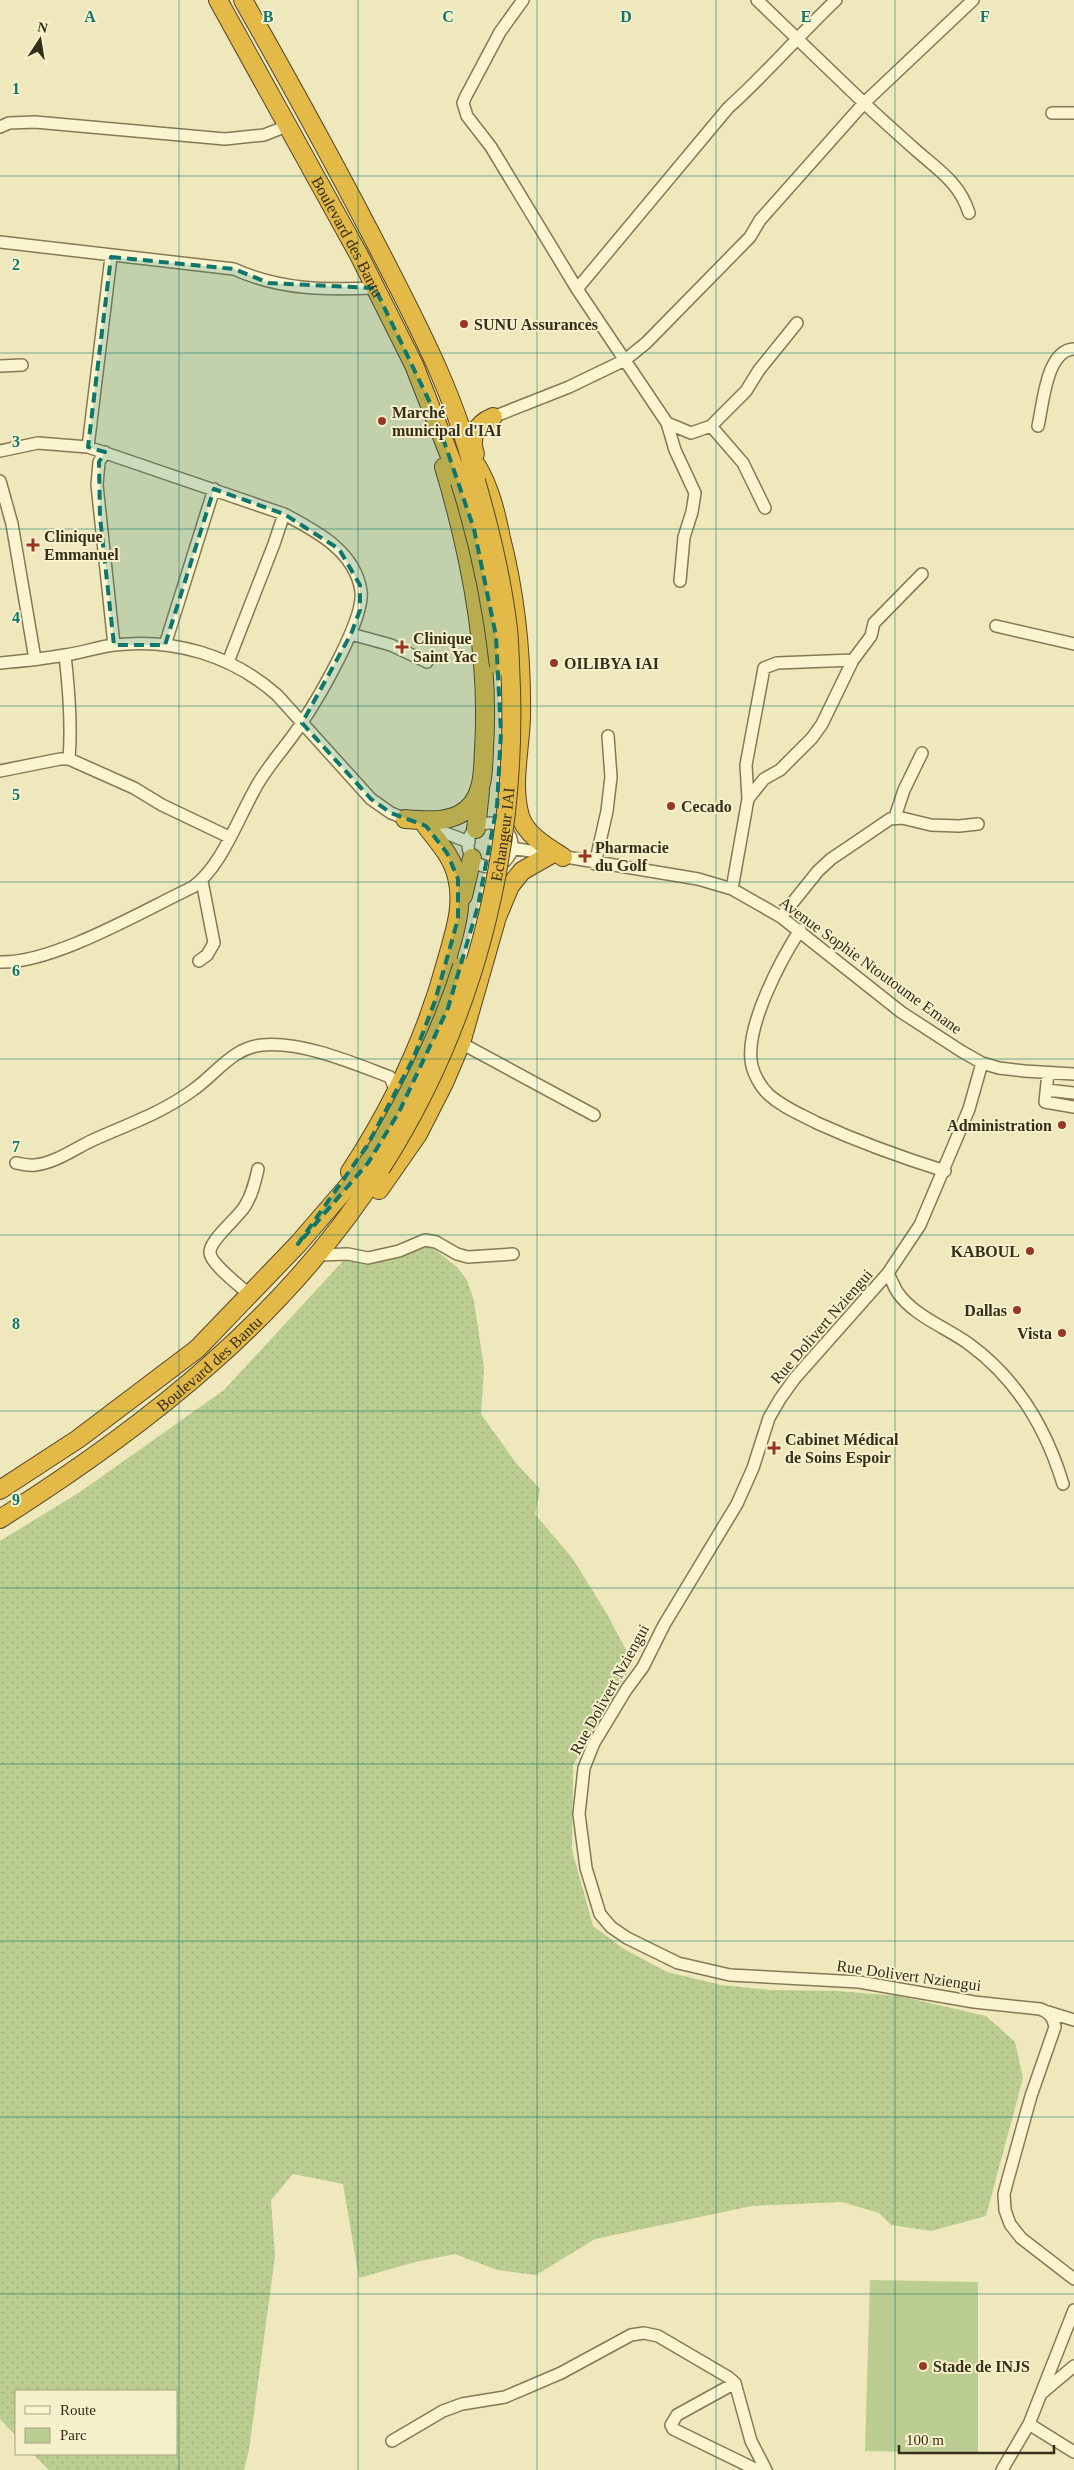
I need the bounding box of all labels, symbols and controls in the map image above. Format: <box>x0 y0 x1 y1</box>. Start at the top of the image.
text: A <box>84 8 96 25</box>
text: B <box>263 8 274 25</box>
text: C <box>442 8 454 25</box>
text: D <box>620 8 632 25</box>
text: E <box>801 8 811 25</box>
text: F <box>980 8 990 25</box>
north arrow <box>15 15 65 65</box>
text: N <box>36 19 49 36</box>
text: 1 <box>12 80 20 97</box>
street label: Boulevard des Bantu <box>308 174 387 300</box>
text: 2 <box>12 256 20 273</box>
place label: SUNU Assurances <box>474 316 598 333</box>
marker: SUNU Assurances <box>458 318 470 330</box>
place label: Marché municipal d'IAI <box>392 404 502 440</box>
marker: Marché municipal d'IAI <box>376 415 388 427</box>
text: 3 <box>12 433 20 450</box>
place label: Clinique Emmanuel <box>44 528 119 563</box>
marker: Clinique Emmanuel <box>26 538 40 552</box>
text: 4 <box>12 609 20 626</box>
place label: Clinique Saint Yac <box>413 630 477 665</box>
marker: Clinique Saint Yac <box>395 640 409 654</box>
place label: OILIBYA IAI <box>564 655 659 672</box>
marker: OILIBYA IAI <box>548 657 560 669</box>
text: 5 <box>12 786 20 803</box>
street label: Echangeur IAI <box>487 787 517 883</box>
place label: Cecado <box>681 798 732 815</box>
marker: Cecado <box>665 800 677 812</box>
place label: Pharmacie du Golf <box>595 839 669 874</box>
marker: Pharmacie du Golf <box>579 850 591 862</box>
street label: Avenue Sophie Ntoutoume Emane <box>776 893 965 1038</box>
text: 6 <box>12 962 20 979</box>
place label: Administration <box>947 1117 1052 1134</box>
marker: Administration <box>1056 1119 1068 1131</box>
text: 7 <box>12 1138 20 1155</box>
place label: KABOUL <box>951 1243 1020 1260</box>
marker: KABOUL <box>1024 1245 1036 1257</box>
street label: Rue Dolivert Nziengui <box>767 1265 877 1388</box>
place label: Dallas <box>964 1302 1007 1319</box>
marker: Dallas <box>1011 1304 1023 1316</box>
street label: Boulevard des Bantu <box>154 1313 265 1415</box>
text: 8 <box>12 1315 20 1332</box>
place label: Vista <box>1017 1325 1052 1342</box>
marker: Vista <box>1056 1327 1068 1339</box>
place label: Cabinet Médical de Soins Espoir <box>785 1431 899 1467</box>
marker: Cabinet Médical de Soins Espoir <box>767 1441 781 1455</box>
text: 9 <box>12 1491 20 1508</box>
street label: Rue Dolivert Nziengui <box>567 1621 653 1758</box>
street label: Rue Dolivert Nziengui <box>835 1957 983 1995</box>
place label: Stade de INJS <box>933 2358 1030 2375</box>
marker: Stade de INJS <box>917 2360 929 2372</box>
legend <box>15 2390 178 2455</box>
text: Route <box>60 2402 96 2418</box>
scale bar <box>899 2422 1054 2454</box>
text: Parc <box>60 2427 87 2443</box>
text: 100 m <box>906 2432 944 2448</box>

